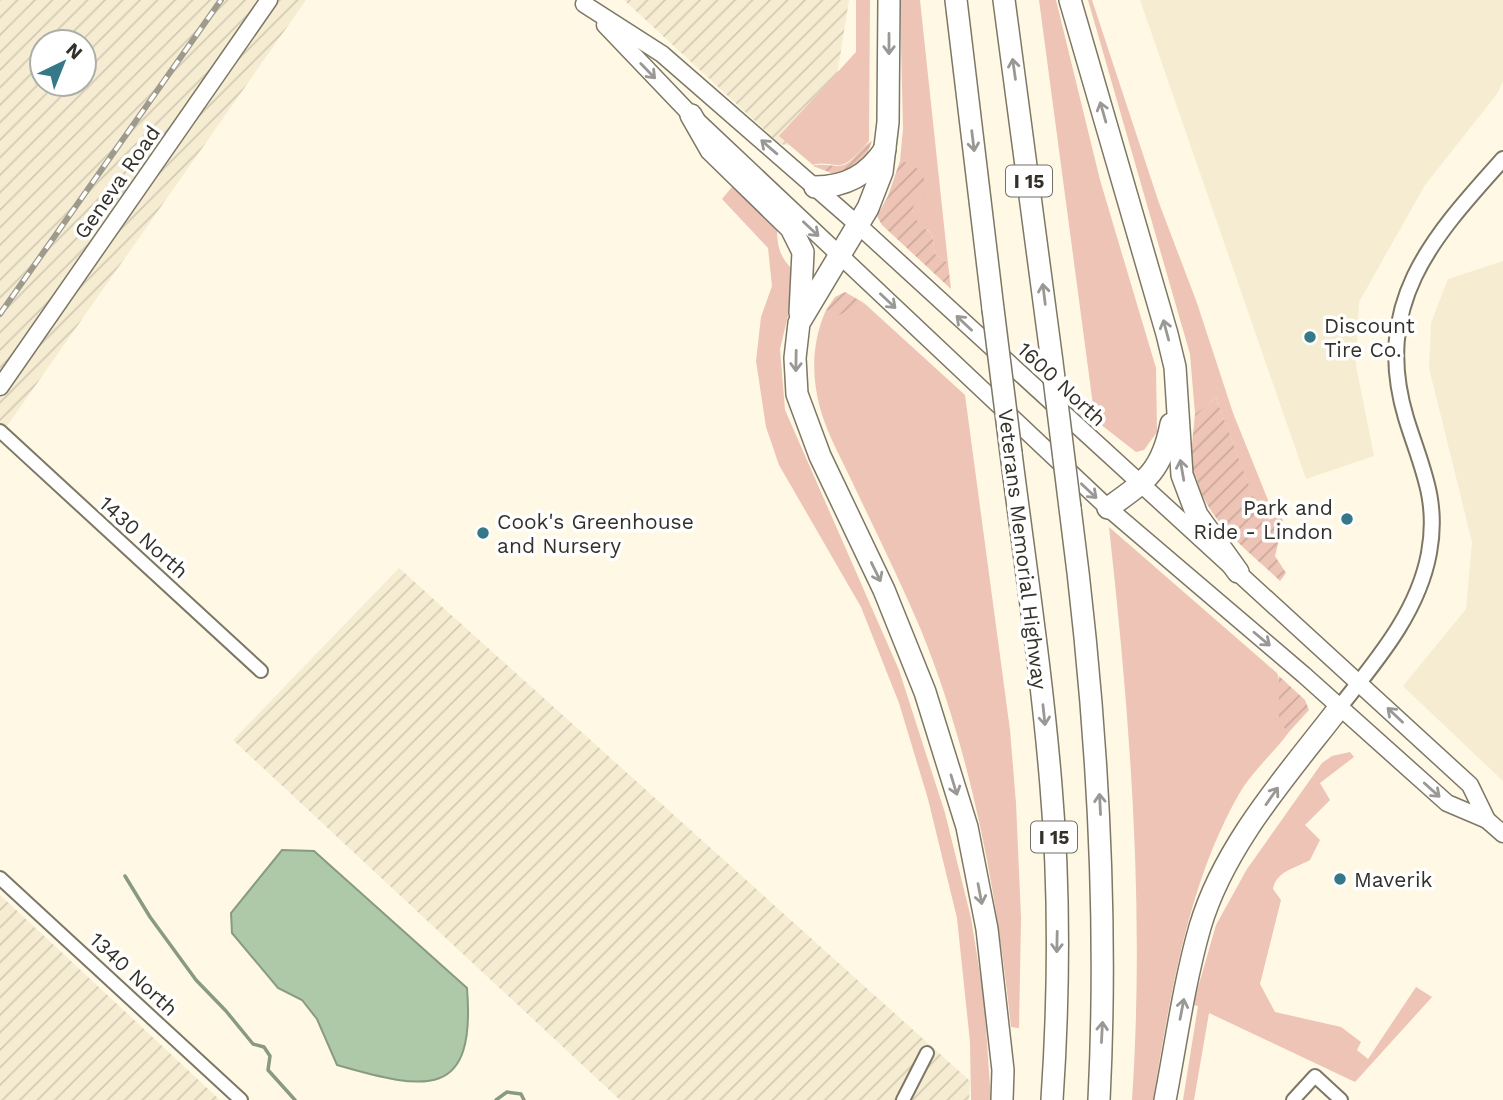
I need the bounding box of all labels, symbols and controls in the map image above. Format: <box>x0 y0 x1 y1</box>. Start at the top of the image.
north arrow <box>28 28 98 98</box>
one-way arrow <box>882 32 896 55</box>
text: N <box>61 38 87 64</box>
one-way arrow <box>1007 58 1020 81</box>
one-way arrow <box>640 62 657 79</box>
one-way arrow <box>1095 101 1108 123</box>
street label: Geneva Road <box>69 121 165 243</box>
one-way arrow <box>967 129 980 152</box>
one-way arrow <box>760 139 778 155</box>
road number: I 15 <box>1006 166 1052 196</box>
one-way arrow <box>803 221 820 238</box>
one-way arrow <box>1037 283 1050 306</box>
one-way arrow <box>879 293 896 310</box>
place label: Discount Tire Co. <box>1324 313 1415 362</box>
one-way arrow <box>956 314 973 331</box>
one-way arrow <box>1159 320 1172 342</box>
marker: Discount Tire Co. <box>1302 329 1318 345</box>
street label: 1600 North <box>1013 337 1111 431</box>
one-way arrow <box>789 349 803 372</box>
street label: Veterans Memorial Highway <box>993 407 1053 691</box>
one-way arrow <box>1175 459 1188 482</box>
one-way arrow <box>1080 482 1097 499</box>
street label: 1430 North <box>94 491 194 583</box>
place label: Park and Ride - Lindon <box>1193 495 1333 544</box>
place label: Cook's Greenhouse and Nursery <box>497 509 694 558</box>
marker: Park and Ride - Lindon <box>1339 511 1355 527</box>
marker: Cook's Greenhouse and Nursery <box>475 525 491 541</box>
one-way arrow <box>869 561 883 582</box>
one-way arrow <box>1252 631 1270 647</box>
one-way arrow <box>1038 703 1051 726</box>
one-way arrow <box>1387 706 1404 723</box>
one-way arrow <box>948 774 961 796</box>
one-way arrow <box>1423 782 1441 798</box>
one-way arrow <box>1265 787 1279 807</box>
one-way arrow <box>1093 794 1106 816</box>
road number: I 15 <box>1031 822 1077 852</box>
place label: Maverik <box>1354 867 1433 892</box>
marker: Maverik <box>1332 871 1348 887</box>
one-way arrow <box>974 882 987 905</box>
street label: 1340 North <box>85 927 183 1021</box>
one-way arrow <box>1050 930 1064 953</box>
one-way arrow <box>1176 998 1190 1021</box>
one-way arrow <box>1096 1021 1109 1044</box>

